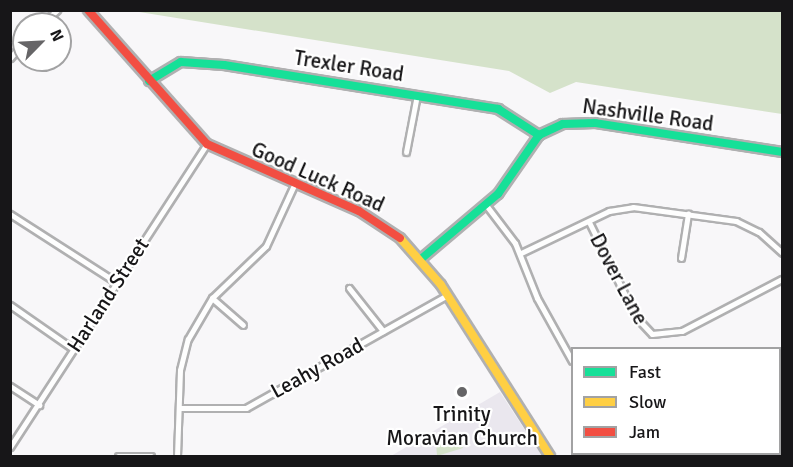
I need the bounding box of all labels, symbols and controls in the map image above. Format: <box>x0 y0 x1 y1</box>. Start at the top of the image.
north arrow <box>12 12 72 72</box>
text: N <box>45 26 68 45</box>
street label: Trexler Road <box>292 45 406 87</box>
street label: Nashville Road <box>581 93 715 137</box>
street label: Good Luck Road <box>248 136 388 218</box>
street label: Dover Lane <box>584 229 654 329</box>
street label: Harland Street <box>62 233 154 357</box>
street label: Leahy Road <box>266 332 368 404</box>
legend <box>571 347 781 455</box>
text: Fast <box>629 361 661 383</box>
marker: Trinity Moravian Church <box>455 385 469 399</box>
text: Slow <box>629 391 666 413</box>
place label: Trinity Moravian Church <box>386 401 538 451</box>
text: Jam <box>629 421 660 443</box>

